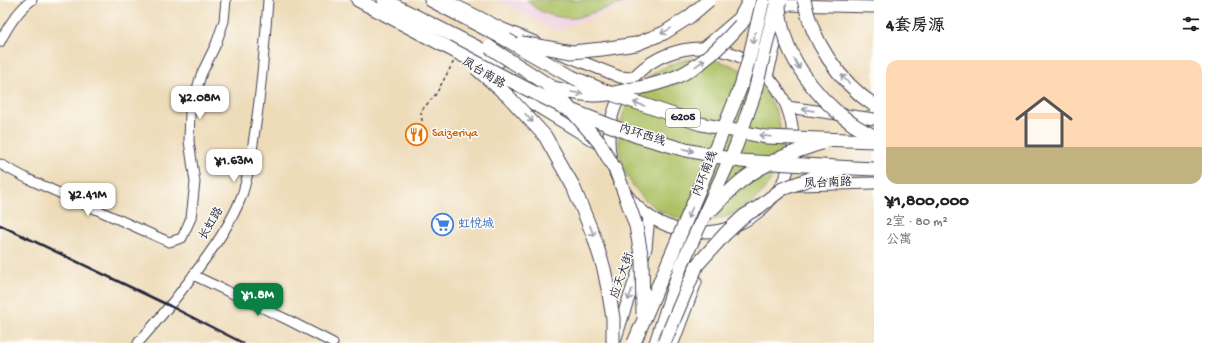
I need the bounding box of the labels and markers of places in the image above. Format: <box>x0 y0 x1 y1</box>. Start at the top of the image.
pin: ¥2.08M <box>167 86 233 120</box>
restaurant icon: Saizeriya <box>404 121 430 147</box>
place label: Saizeriya <box>432 127 478 141</box>
pin: ¥1.63M <box>201 149 267 183</box>
pin: ¥2.41M <box>55 183 121 217</box>
supermarket icon: 虹悦城 <box>430 212 456 238</box>
place label: 虹悦城 <box>458 217 494 232</box>
pin: ¥1.8M <box>230 283 286 317</box>

